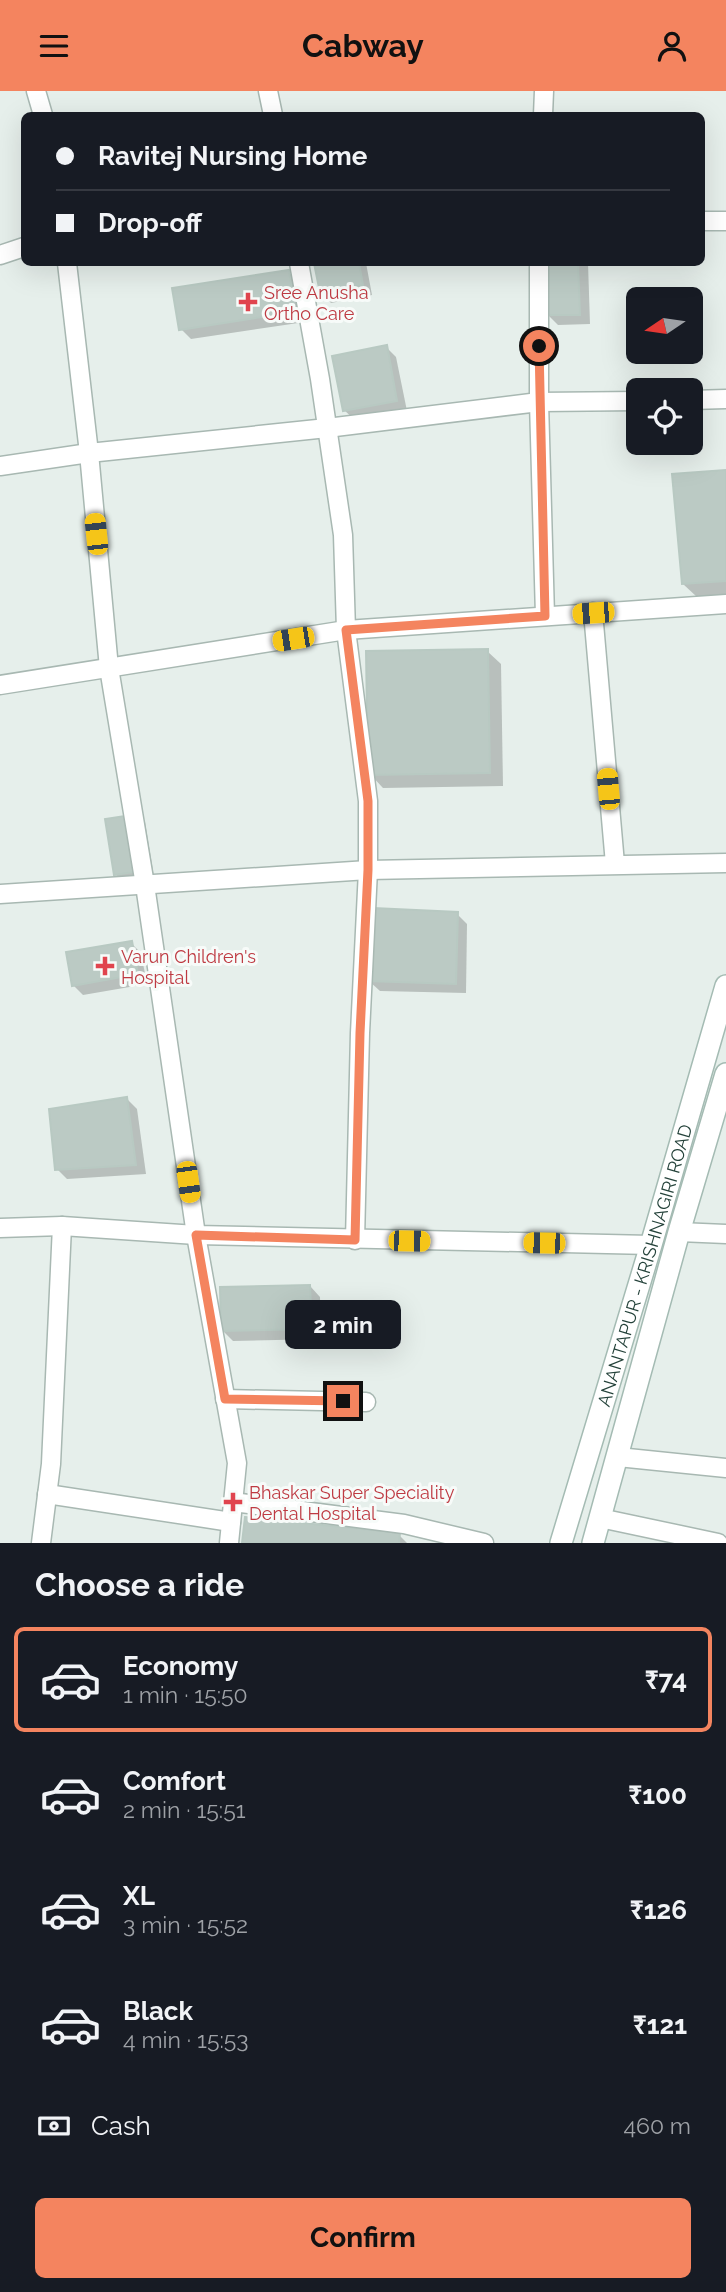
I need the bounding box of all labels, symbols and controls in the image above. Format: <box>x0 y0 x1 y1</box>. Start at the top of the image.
icon: menu <box>35 27 73 65</box>
text: Cabway <box>302 27 424 64</box>
icon: person <box>653 27 691 65</box>
text: Ravitej Nursing Home <box>98 141 367 171</box>
text: Drop-off <box>98 208 202 238</box>
place label: Sree Anusha Ortho Care <box>264 282 368 324</box>
north arrow <box>626 287 704 364</box>
map controls <box>626 287 703 455</box>
marker: Sree Anusha Ortho Care <box>238 292 258 312</box>
route start <box>523 330 555 362</box>
button: locate <box>626 378 703 455</box>
car <box>84 512 109 556</box>
car <box>572 601 615 625</box>
car <box>271 625 316 653</box>
car <box>596 767 621 811</box>
place label: Varun Children's Hospital <box>121 946 256 988</box>
marker: Varun Children's Hospital <box>95 956 115 976</box>
street label: ANANTAPUR - KRISHNAGIRI ROAD <box>592 1122 696 1409</box>
car <box>175 1160 202 1204</box>
car <box>388 1230 431 1252</box>
car <box>523 1232 566 1254</box>
callout: 2 min <box>285 1299 401 1349</box>
text: 2 min <box>313 1311 373 1338</box>
route end <box>327 1385 359 1417</box>
place label: Bhaskar Super Speciality Dental Hospital <box>249 1482 455 1524</box>
marker: Bhaskar Super Speciality Dental Hospital <box>223 1492 243 1512</box>
text: Choose a ride <box>35 1566 244 1603</box>
icon: car <box>39 1648 102 1711</box>
text: Economy <box>123 1651 238 1681</box>
text: ₹74 <box>645 1665 687 1695</box>
text: 1 min · 15:50 <box>123 1681 248 1708</box>
icon: car <box>39 1763 102 1826</box>
text: Comfort <box>123 1766 226 1796</box>
text: ₹100 <box>628 1780 687 1810</box>
text: 2 min · 15:51 <box>123 1796 246 1823</box>
icon: car <box>39 1878 102 1941</box>
text: XL <box>123 1881 155 1911</box>
text: ₹126 <box>630 1895 687 1925</box>
text: 3 min · 15:52 <box>123 1911 248 1938</box>
icon: car <box>39 1993 102 2056</box>
text: Black <box>123 1996 193 2026</box>
text: ₹121 <box>633 2010 687 2040</box>
text: 4 min · 15:53 <box>123 2026 249 2053</box>
icon: cash <box>35 2107 73 2145</box>
text: Cash <box>91 2111 151 2141</box>
text: 460 m <box>623 2112 691 2139</box>
button: Confirm <box>35 2198 691 2278</box>

